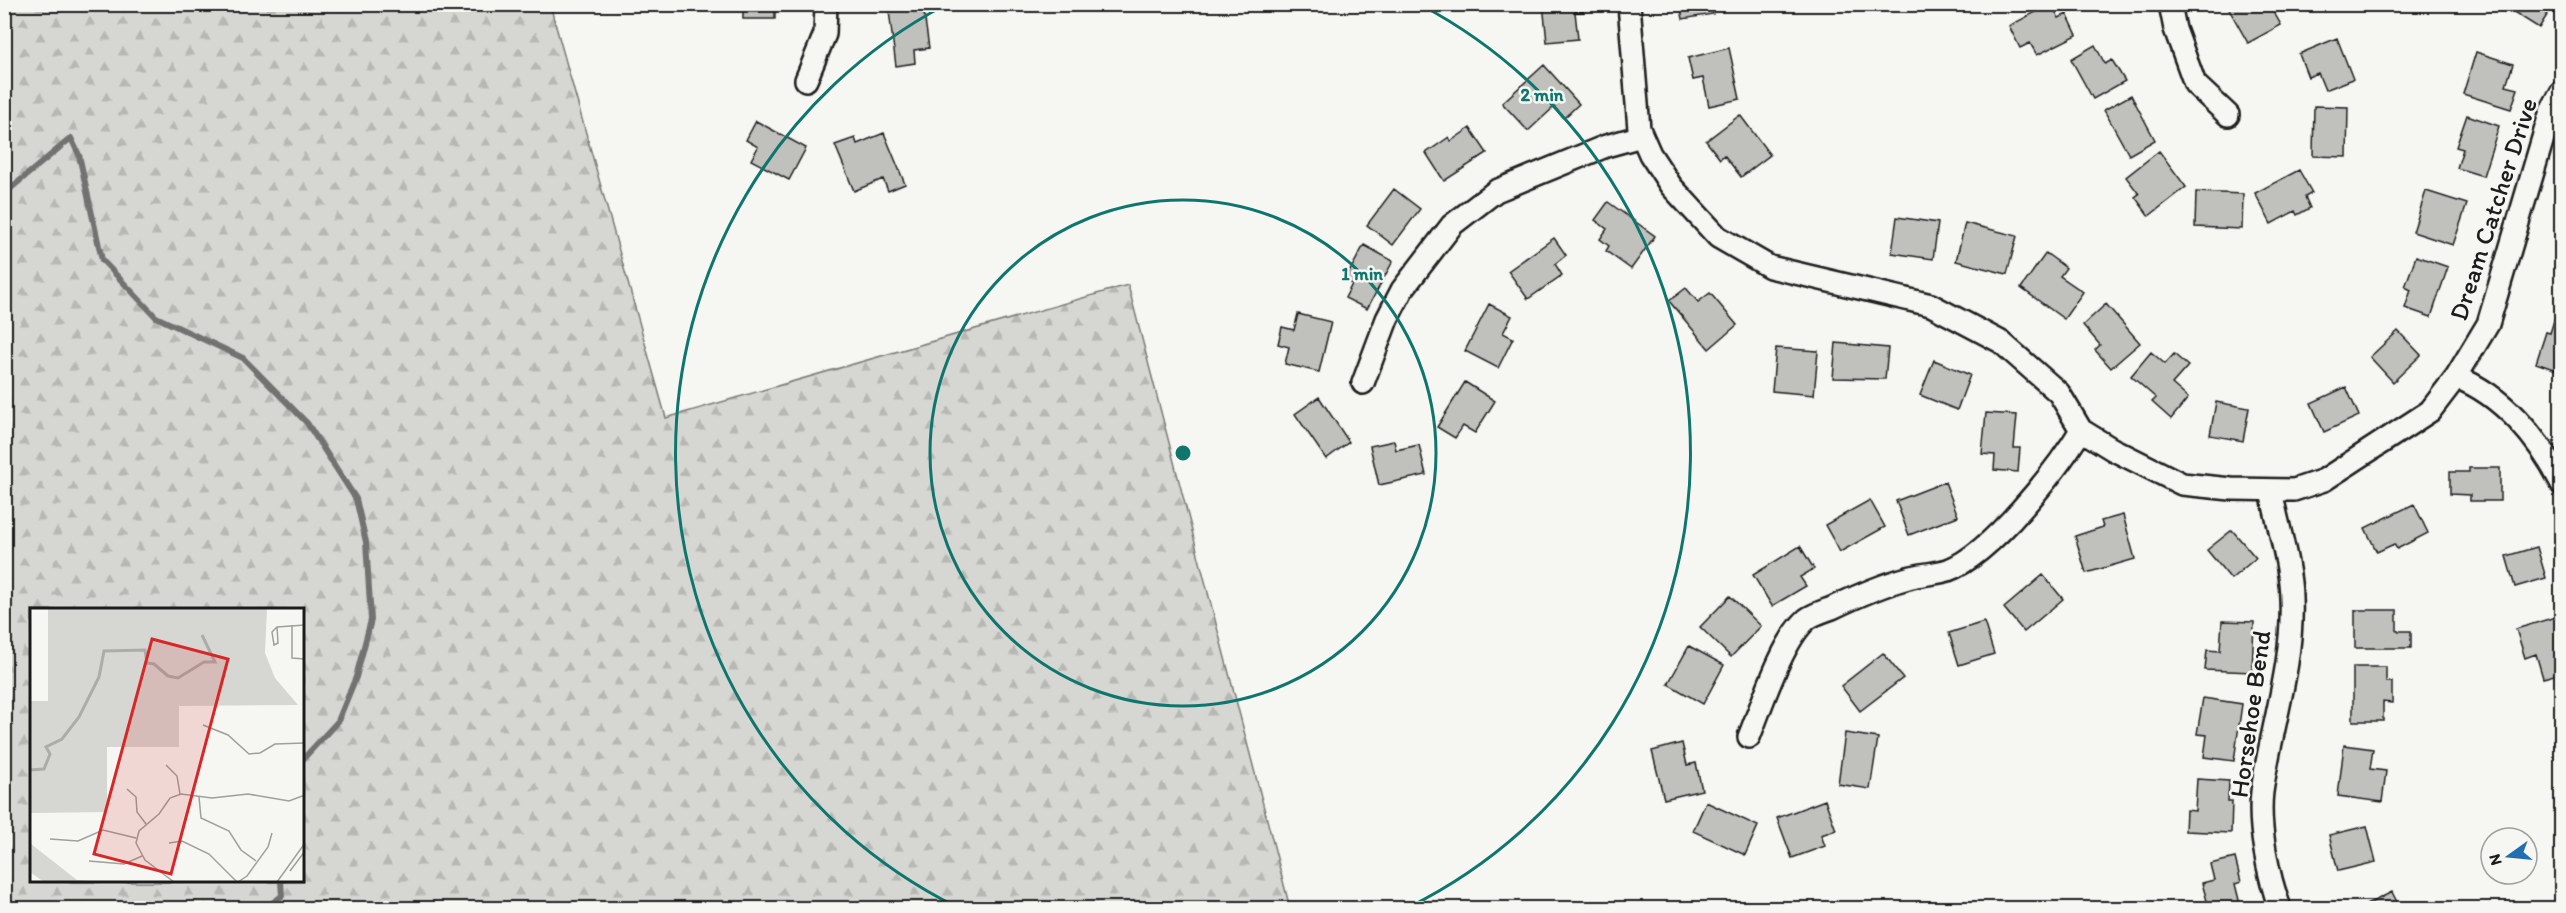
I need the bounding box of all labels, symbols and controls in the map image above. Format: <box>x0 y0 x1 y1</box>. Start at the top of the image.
text: 2 min <box>1521 84 1564 106</box>
street label: Dream Catcher Drive <box>2442 94 2544 324</box>
text: 1 min <box>1341 263 1383 285</box>
centre of rings <box>1173 443 1193 463</box>
inset map <box>30 608 304 883</box>
street label: Horsehoe Bend <box>2222 628 2278 800</box>
north arrow <box>2479 826 2539 886</box>
text: N <box>2484 852 2506 867</box>

